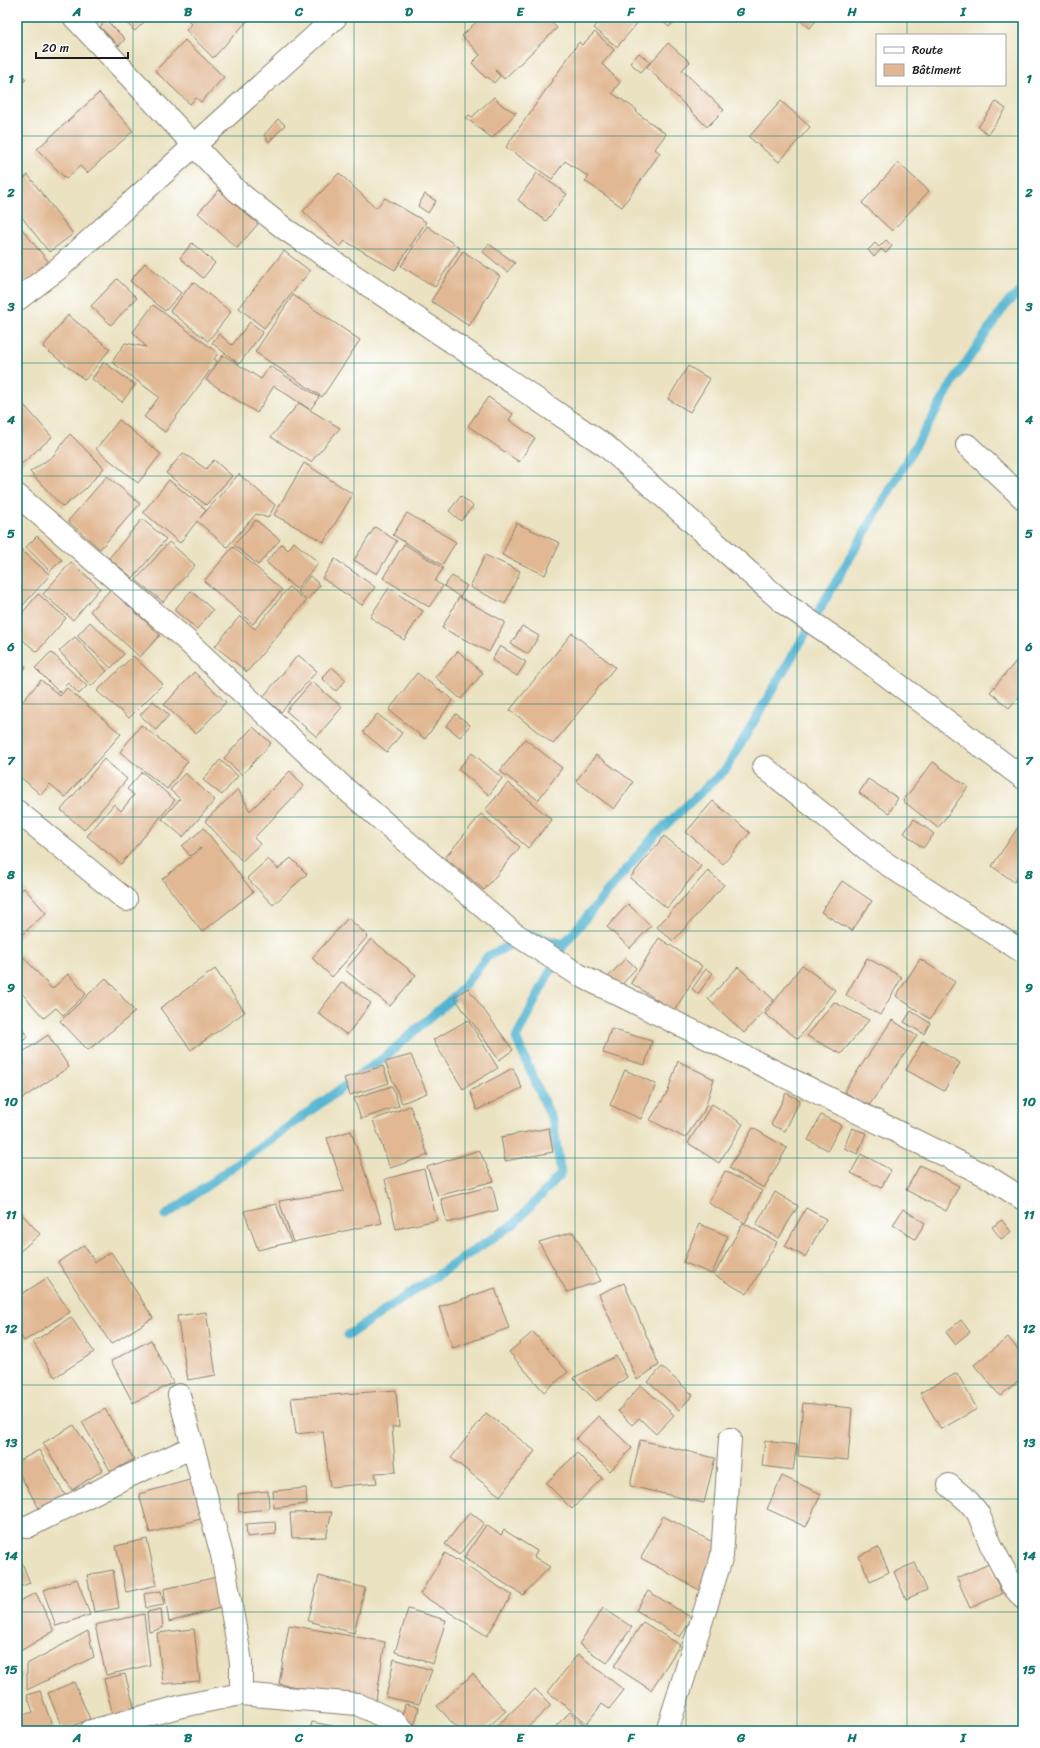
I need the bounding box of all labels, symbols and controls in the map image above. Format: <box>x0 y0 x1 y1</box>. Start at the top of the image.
text: A <box>72 0 81 23</box>
text: B <box>184 0 193 23</box>
text: C <box>294 0 304 23</box>
text: D <box>405 0 413 23</box>
text: E <box>516 0 525 23</box>
text: F <box>626 0 635 23</box>
text: G <box>736 0 746 23</box>
text: H <box>846 0 857 23</box>
text: I <box>959 0 967 23</box>
scale bar <box>36 34 128 60</box>
legend <box>876 34 1006 86</box>
text: 20 m <box>42 37 69 59</box>
text: Route <box>912 39 943 61</box>
text: Bâtiment <box>912 59 961 81</box>
text: 1 <box>8 67 14 90</box>
text: 1 <box>1026 67 1032 90</box>
text: 2 <box>6 181 15 204</box>
text: 2 <box>1024 181 1033 204</box>
text: 3 <box>6 295 15 318</box>
text: 3 <box>1024 295 1033 318</box>
text: 4 <box>6 408 16 431</box>
text: 4 <box>1024 408 1034 431</box>
text: 5 <box>7 522 15 545</box>
text: 5 <box>1025 522 1033 545</box>
text: 6 <box>6 635 15 658</box>
text: 6 <box>1024 635 1033 658</box>
text: 7 <box>7 749 16 772</box>
text: 7 <box>1025 749 1034 772</box>
text: 8 <box>6 863 15 886</box>
text: 8 <box>1024 863 1033 886</box>
text: 9 <box>7 976 15 999</box>
text: 9 <box>1025 976 1033 999</box>
text: 10 <box>4 1090 18 1113</box>
text: 10 <box>1022 1090 1036 1113</box>
text: 11 <box>5 1203 17 1226</box>
text: 11 <box>1023 1203 1035 1226</box>
text: 12 <box>4 1317 18 1340</box>
text: 12 <box>1022 1317 1036 1340</box>
text: 13 <box>5 1431 18 1454</box>
text: 13 <box>1023 1431 1036 1454</box>
text: 14 <box>4 1544 19 1567</box>
text: 14 <box>1022 1544 1037 1567</box>
text: 15 <box>4 1658 18 1681</box>
text: 15 <box>1022 1658 1036 1681</box>
text: A <box>72 1726 81 1748</box>
text: B <box>184 1726 193 1748</box>
text: C <box>294 1726 304 1748</box>
text: D <box>405 1726 413 1748</box>
text: E <box>516 1726 525 1748</box>
text: F <box>626 1726 635 1748</box>
text: G <box>736 1726 746 1748</box>
text: H <box>846 1726 857 1748</box>
text: I <box>959 1726 967 1748</box>

